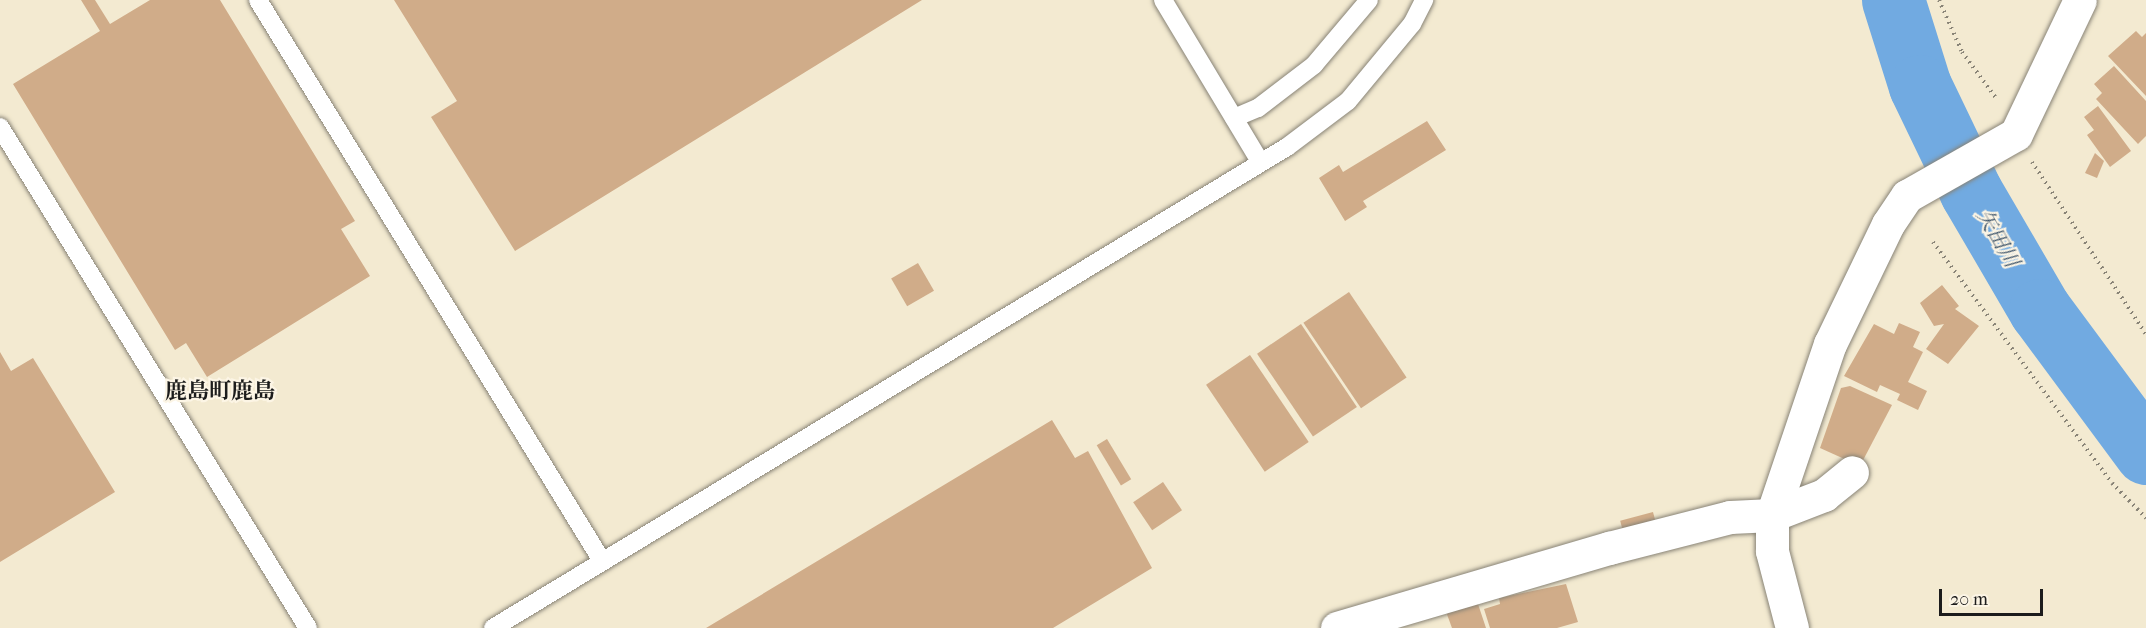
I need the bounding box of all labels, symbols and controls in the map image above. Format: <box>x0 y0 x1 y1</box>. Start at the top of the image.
water label: 矢田川 <box>1971 204 2025 272</box>
district label: 鹿島町鹿島 <box>165 379 275 405</box>
scale bar <box>1942 577 2046 615</box>
text: 20 m <box>1950 589 1988 610</box>

